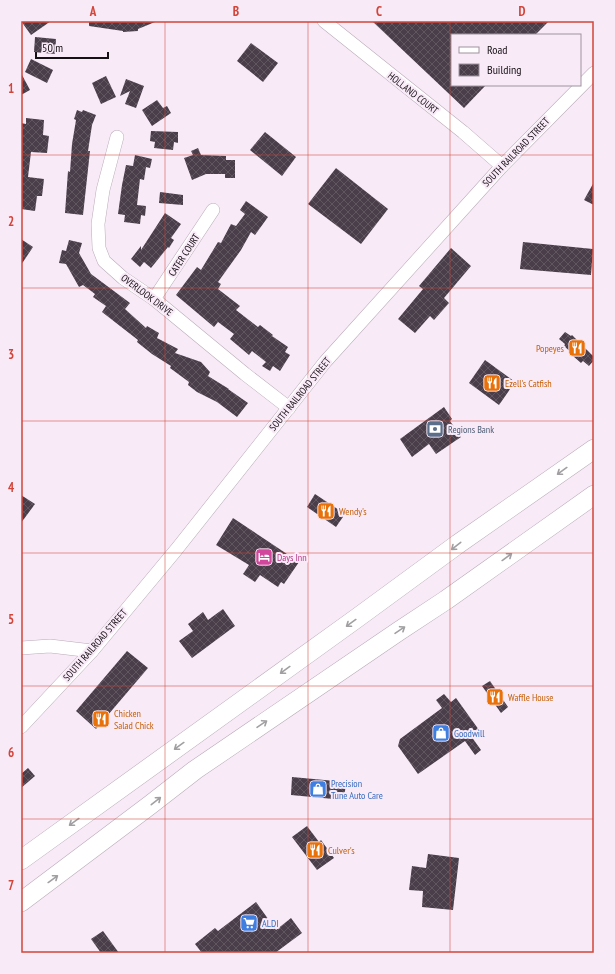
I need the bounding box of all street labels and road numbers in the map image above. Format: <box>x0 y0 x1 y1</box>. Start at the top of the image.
street label: HOLLAND COURT <box>385 69 441 117</box>
street label: SOUTH RAILROAD STREET <box>480 114 553 189</box>
street label: CATER COURT <box>165 231 203 279</box>
street label: OVERLOOK DRIVE <box>118 271 176 319</box>
street label: SOUTH RAILROAD STREET <box>266 354 334 434</box>
street label: SOUTH RAILROAD STREET <box>60 606 130 684</box>

